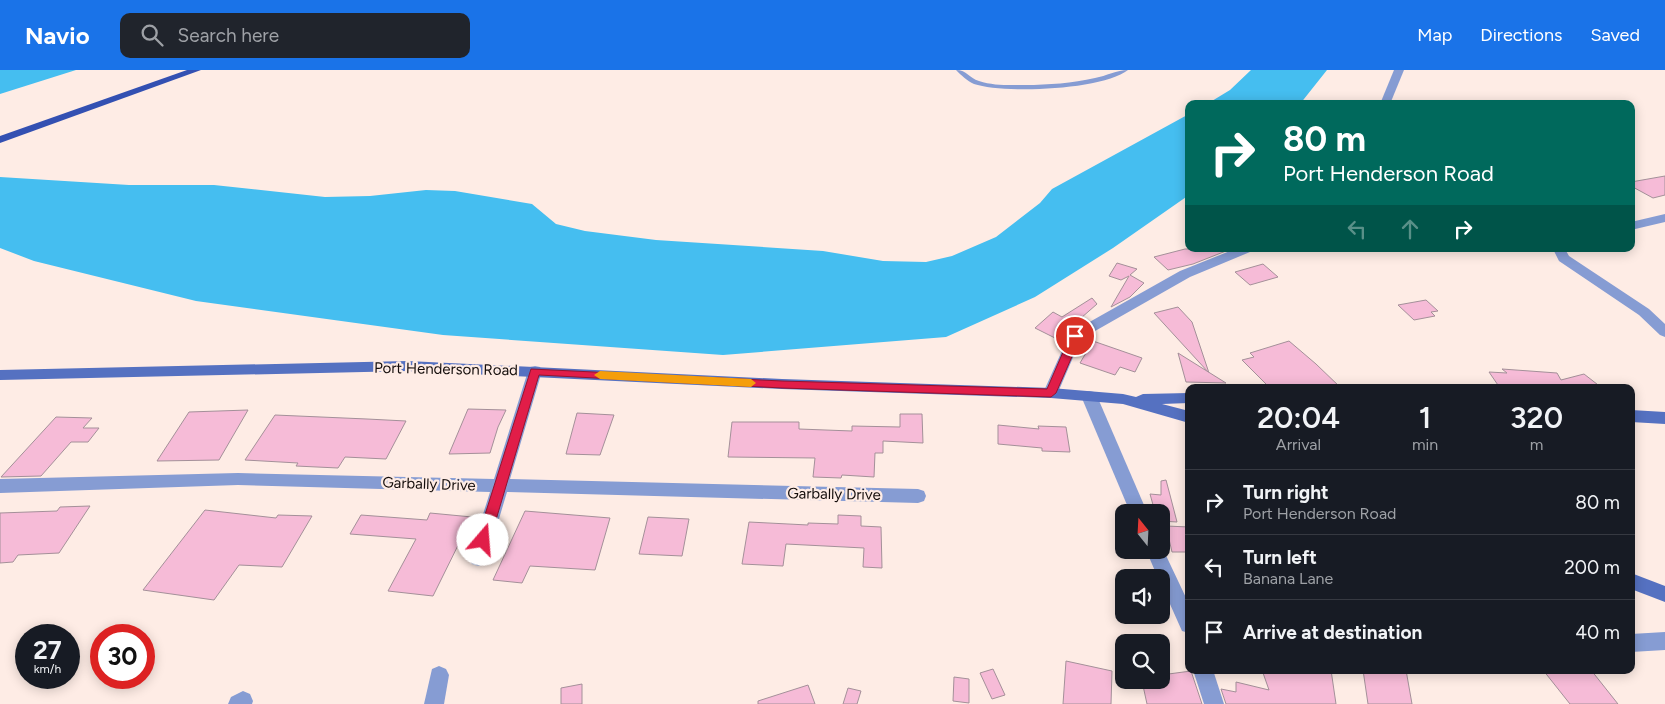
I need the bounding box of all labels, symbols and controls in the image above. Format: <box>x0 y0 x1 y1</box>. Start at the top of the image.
search box <box>120 13 470 58</box>
text: Navio <box>25 21 90 50</box>
icon: search <box>138 21 166 49</box>
text: Search here <box>178 24 279 47</box>
text: Map <box>1417 24 1452 46</box>
text: Directions <box>1480 24 1562 46</box>
text: Saved <box>1590 24 1640 46</box>
text: 80 m <box>1283 118 1366 160</box>
icon: right <box>1200 120 1265 185</box>
text: Port Henderson Road <box>1283 160 1494 187</box>
icon: left <box>1343 215 1371 243</box>
icon: ahead <box>1396 215 1424 243</box>
icon: right <box>1449 215 1477 243</box>
pin <box>1054 315 1096 357</box>
icon: arrive <box>1061 322 1089 350</box>
street label: Port Henderson Road <box>374 359 518 379</box>
text: 20:04 <box>1257 399 1340 436</box>
text: 1 <box>1419 399 1431 436</box>
text: 320 <box>1510 399 1563 436</box>
text: Arrival <box>1276 435 1321 454</box>
text: min <box>1412 435 1438 454</box>
text: m <box>1530 435 1543 454</box>
street label: Garbally Drive <box>382 473 476 495</box>
text: Turn right <box>1243 481 1329 504</box>
street label: Garbally Drive <box>787 484 881 504</box>
icon: right <box>1200 488 1228 516</box>
text: 80 m <box>1575 491 1620 514</box>
north arrow <box>1115 504 1170 559</box>
map controls <box>1115 504 1170 689</box>
text: Port Henderson Road <box>1243 504 1396 523</box>
position arrow <box>456 513 508 565</box>
text: Turn left <box>1243 546 1317 569</box>
icon: left <box>1200 553 1228 581</box>
text: 200 m <box>1564 556 1620 579</box>
button: sound <box>1115 569 1170 624</box>
text: Banana Lane <box>1243 569 1333 588</box>
icon: arrive <box>1200 618 1228 646</box>
text: Arrive at destination <box>1243 621 1422 644</box>
text: 40 m <box>1575 621 1620 644</box>
speed limit sign: 30 <box>90 624 155 689</box>
button: search <box>1115 634 1170 689</box>
text: 27 <box>33 635 62 665</box>
text: km/h <box>34 662 61 676</box>

